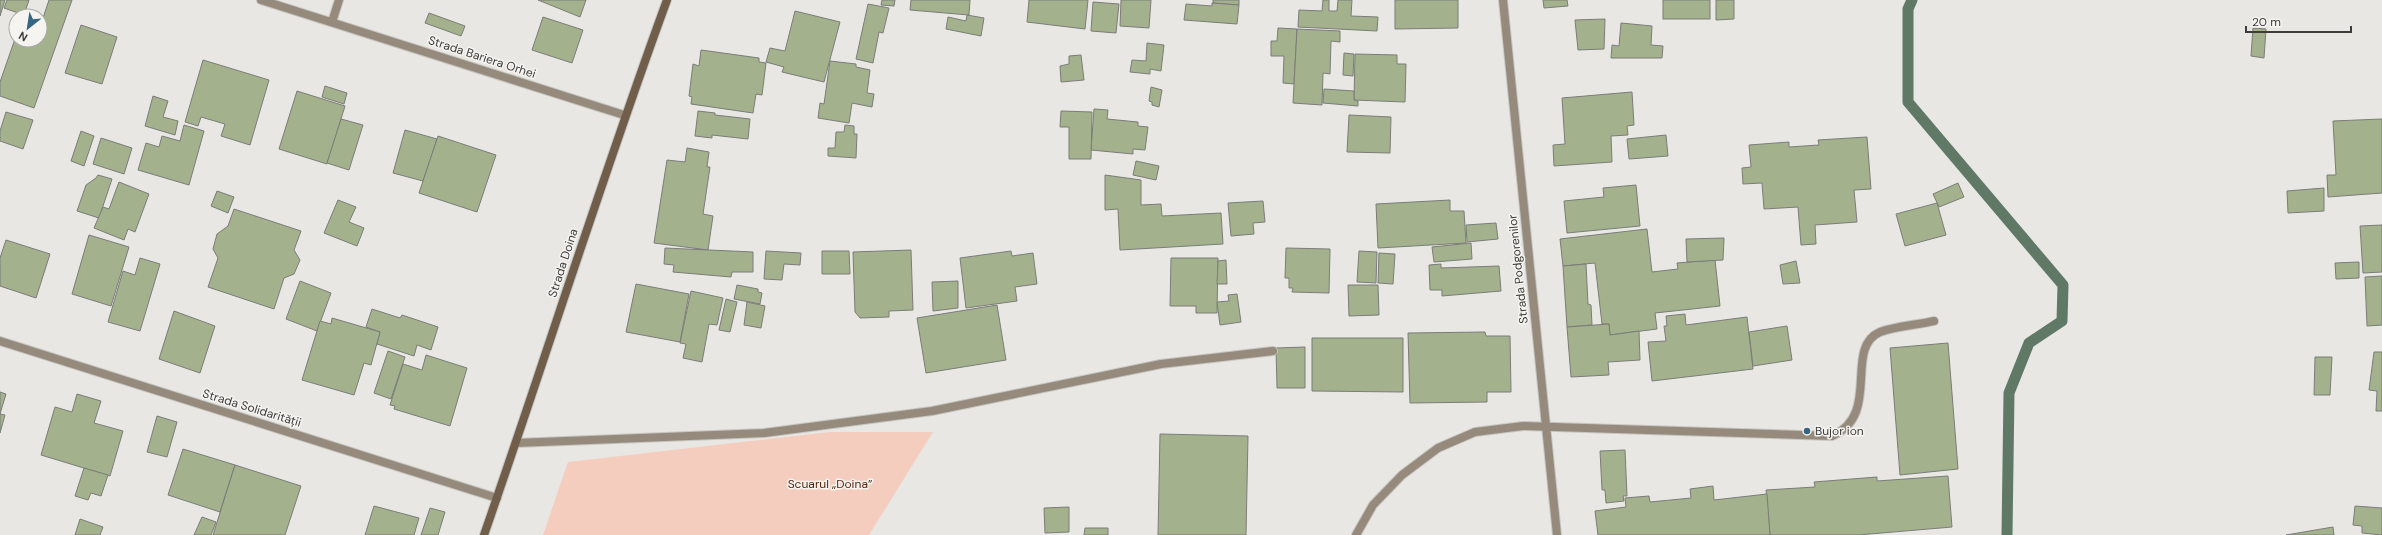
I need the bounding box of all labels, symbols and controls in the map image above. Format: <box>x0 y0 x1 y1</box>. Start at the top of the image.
north arrow <box>8 8 48 48</box>
scale bar <box>2246 8 2351 34</box>
text: 20 m <box>2252 14 2281 30</box>
text: N <box>16 29 30 45</box>
street label: Strada Bariera Orhei <box>426 32 538 82</box>
street label: Strada Podgorenilor <box>1504 213 1532 324</box>
street label: Strada Doina <box>544 227 582 299</box>
street label: Strada Solidarității <box>201 385 303 431</box>
place label: Bujor ion <box>1815 423 1864 439</box>
marker: Bujor ion <box>1802 426 1812 436</box>
park label: Scuarul „Doina” <box>788 476 873 492</box>

